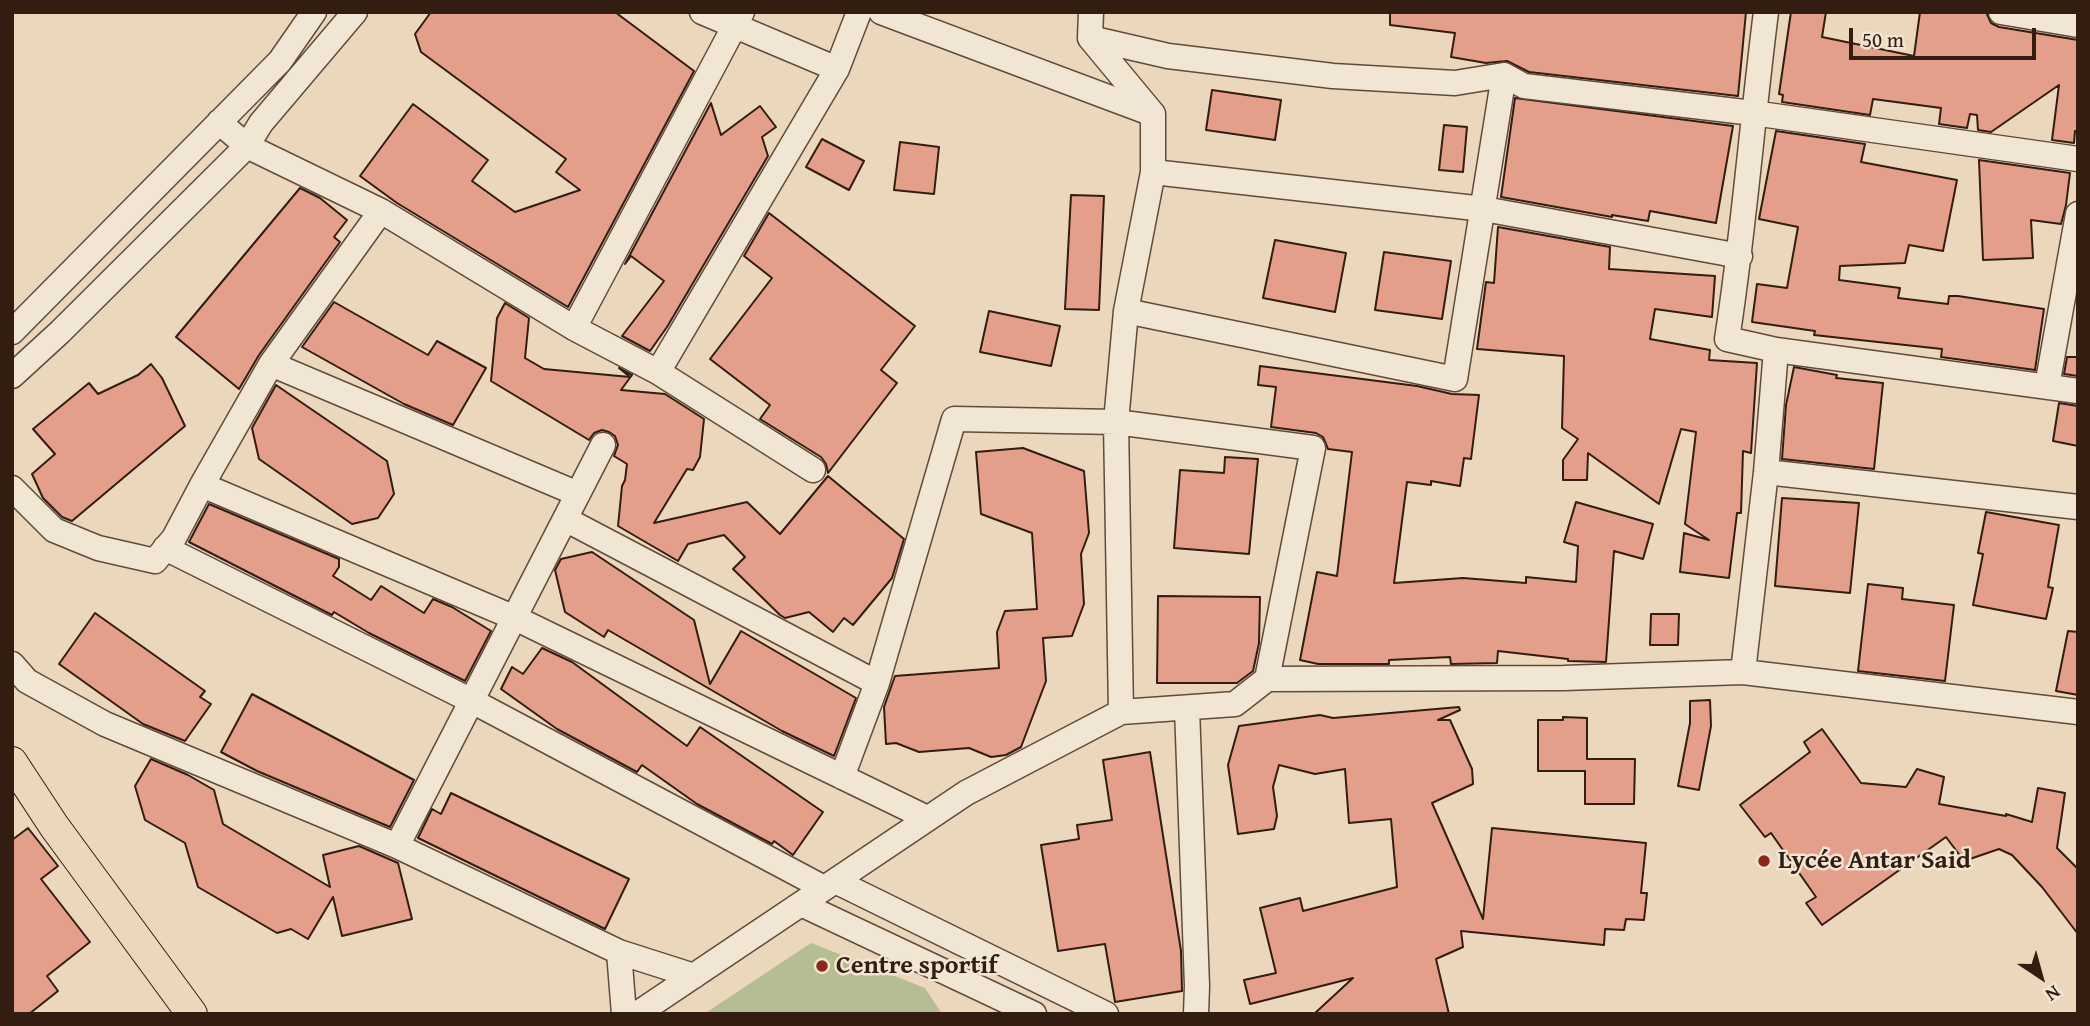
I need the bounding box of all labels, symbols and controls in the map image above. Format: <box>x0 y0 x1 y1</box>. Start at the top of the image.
scale bar <box>1852 14 2039 58</box>
text: 50 m <box>1862 24 1904 55</box>
place label: Lycée Antar Said <box>1778 845 1971 877</box>
marker: Lycée Antar Said <box>1756 853 1772 869</box>
north arrow <box>2006 942 2076 1012</box>
place label: Centre sportif <box>836 950 997 982</box>
marker: Centre sportif <box>814 958 830 974</box>
text: N <box>2040 979 2067 1009</box>

